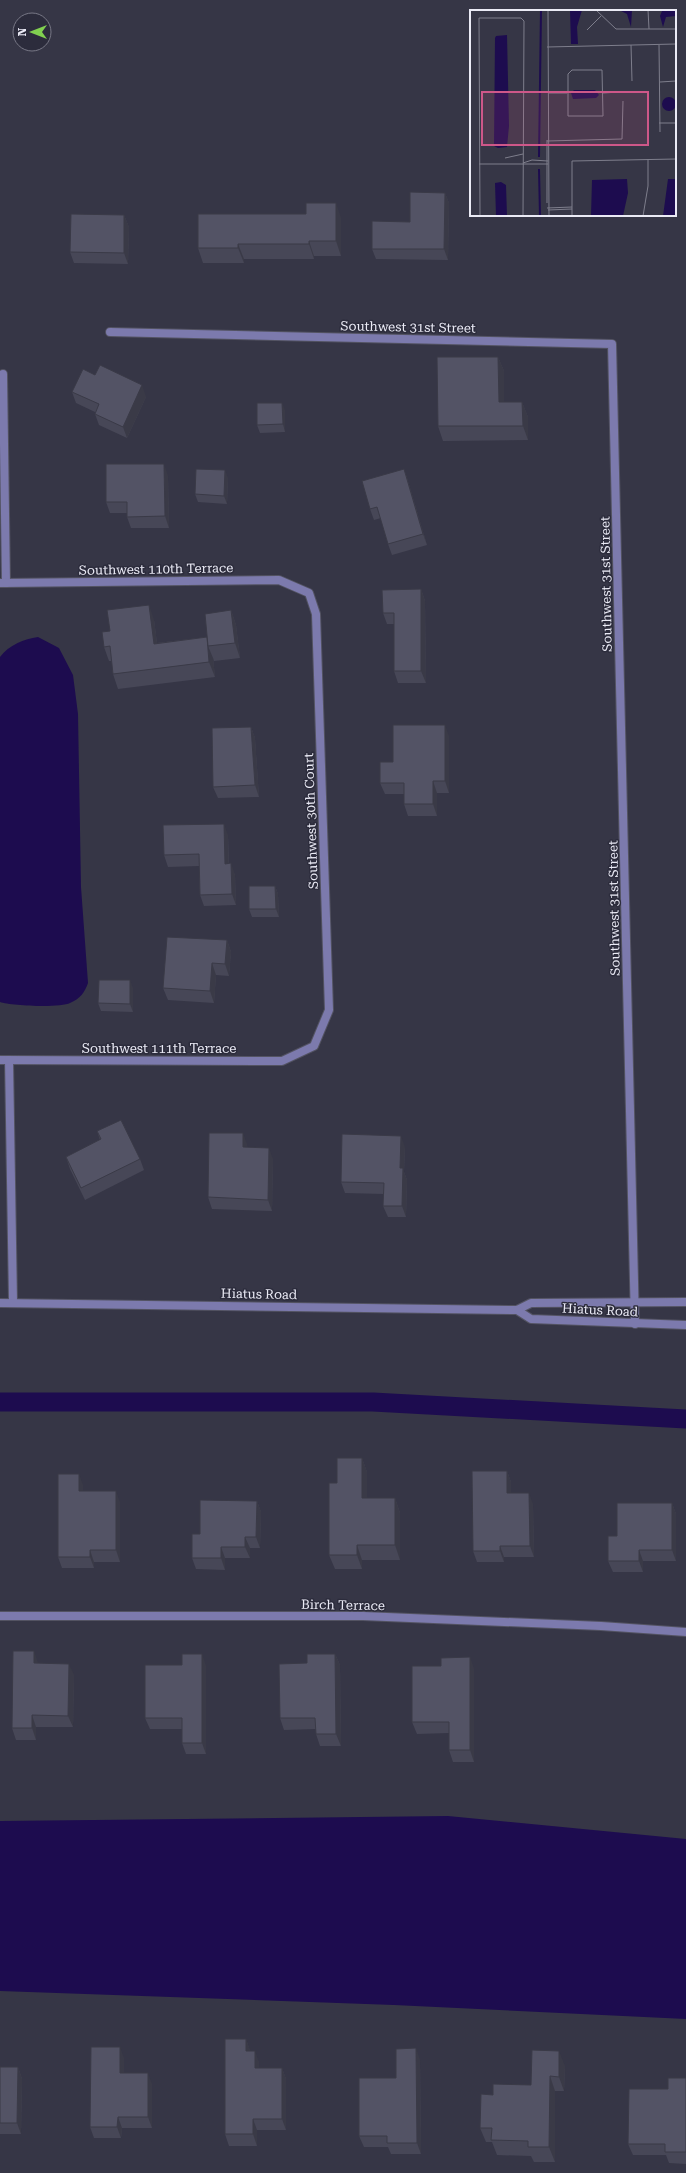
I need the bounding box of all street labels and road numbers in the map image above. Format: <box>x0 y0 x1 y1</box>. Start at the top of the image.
street label: Southwest 31st Street <box>340 318 476 336</box>
street label: Southwest 31st Street <box>597 516 615 652</box>
street label: Southwest 110th Terrace <box>79 560 233 578</box>
street label: Southwest 30th Court <box>301 752 321 889</box>
street label: Southwest 31st Street <box>605 840 623 976</box>
street label: Southwest 111th Terrace <box>82 1041 236 1056</box>
street label: Hiatus Road <box>221 1286 298 1302</box>
street label: Hiatus Road <box>562 1301 639 1320</box>
street label: Birch Terrace <box>301 1597 385 1613</box>

